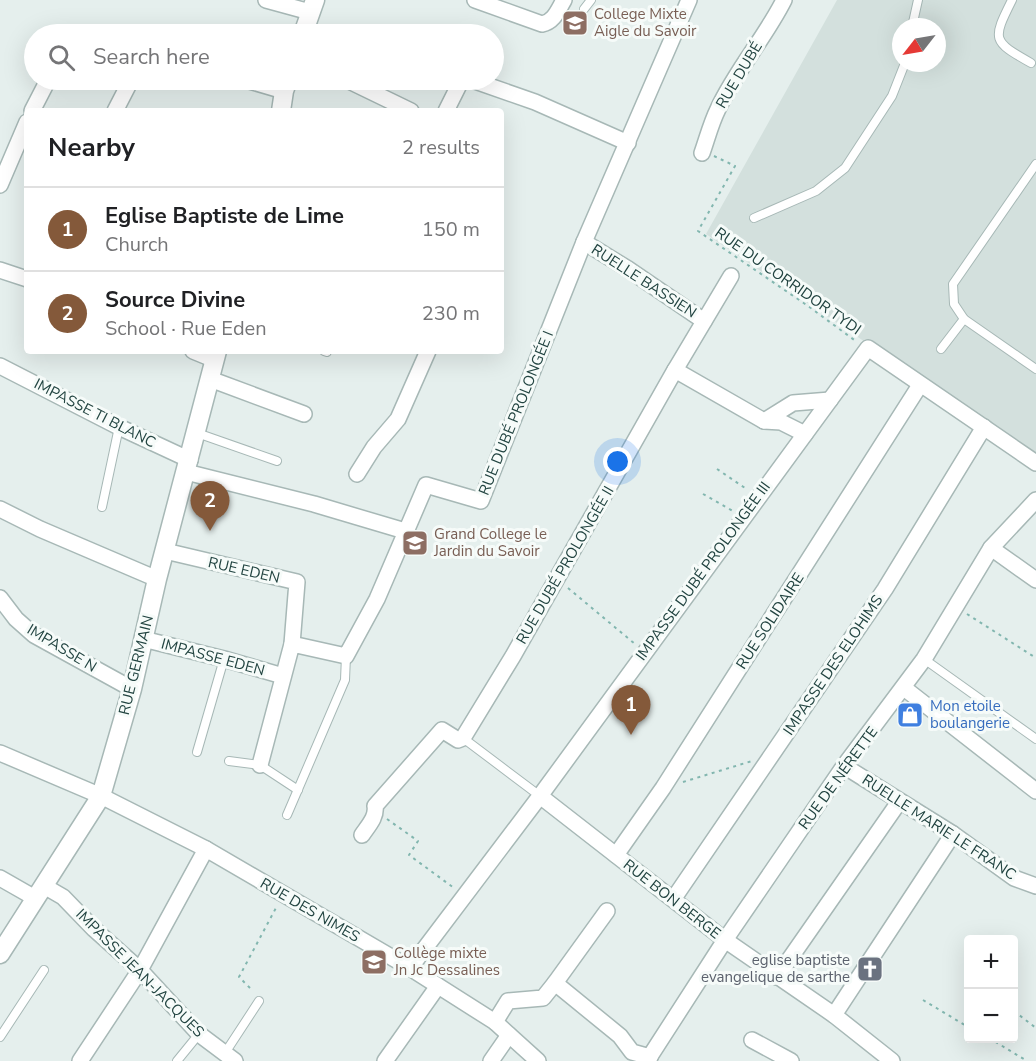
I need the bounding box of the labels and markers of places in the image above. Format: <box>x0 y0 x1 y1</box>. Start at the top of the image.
place label: College Mixte Aigle du Savoir <box>594 4 697 41</box>
school or university icon: College Mixte Aigle du Savoir <box>560 8 590 38</box>
pin: 2 <box>190 482 230 531</box>
place label: Grand College le Jardin du Savoir <box>433 524 547 561</box>
school or university icon: Grand College le Jardin du Savoir <box>400 528 430 558</box>
pin: 1 <box>612 686 650 735</box>
place label: Mon etoile boulangerie <box>930 696 1010 733</box>
shop icon: Mon etoile boulangerie <box>895 700 925 730</box>
place label: Collège mixte Jn Jc Dessalines <box>393 943 500 980</box>
school or university icon: Collège mixte Jn Jc Dessalines <box>359 947 389 977</box>
place label: eglise baptiste evangelique de sarthe <box>701 950 850 987</box>
church icon: eglise baptiste evangelique de sarthe <box>855 954 885 984</box>

